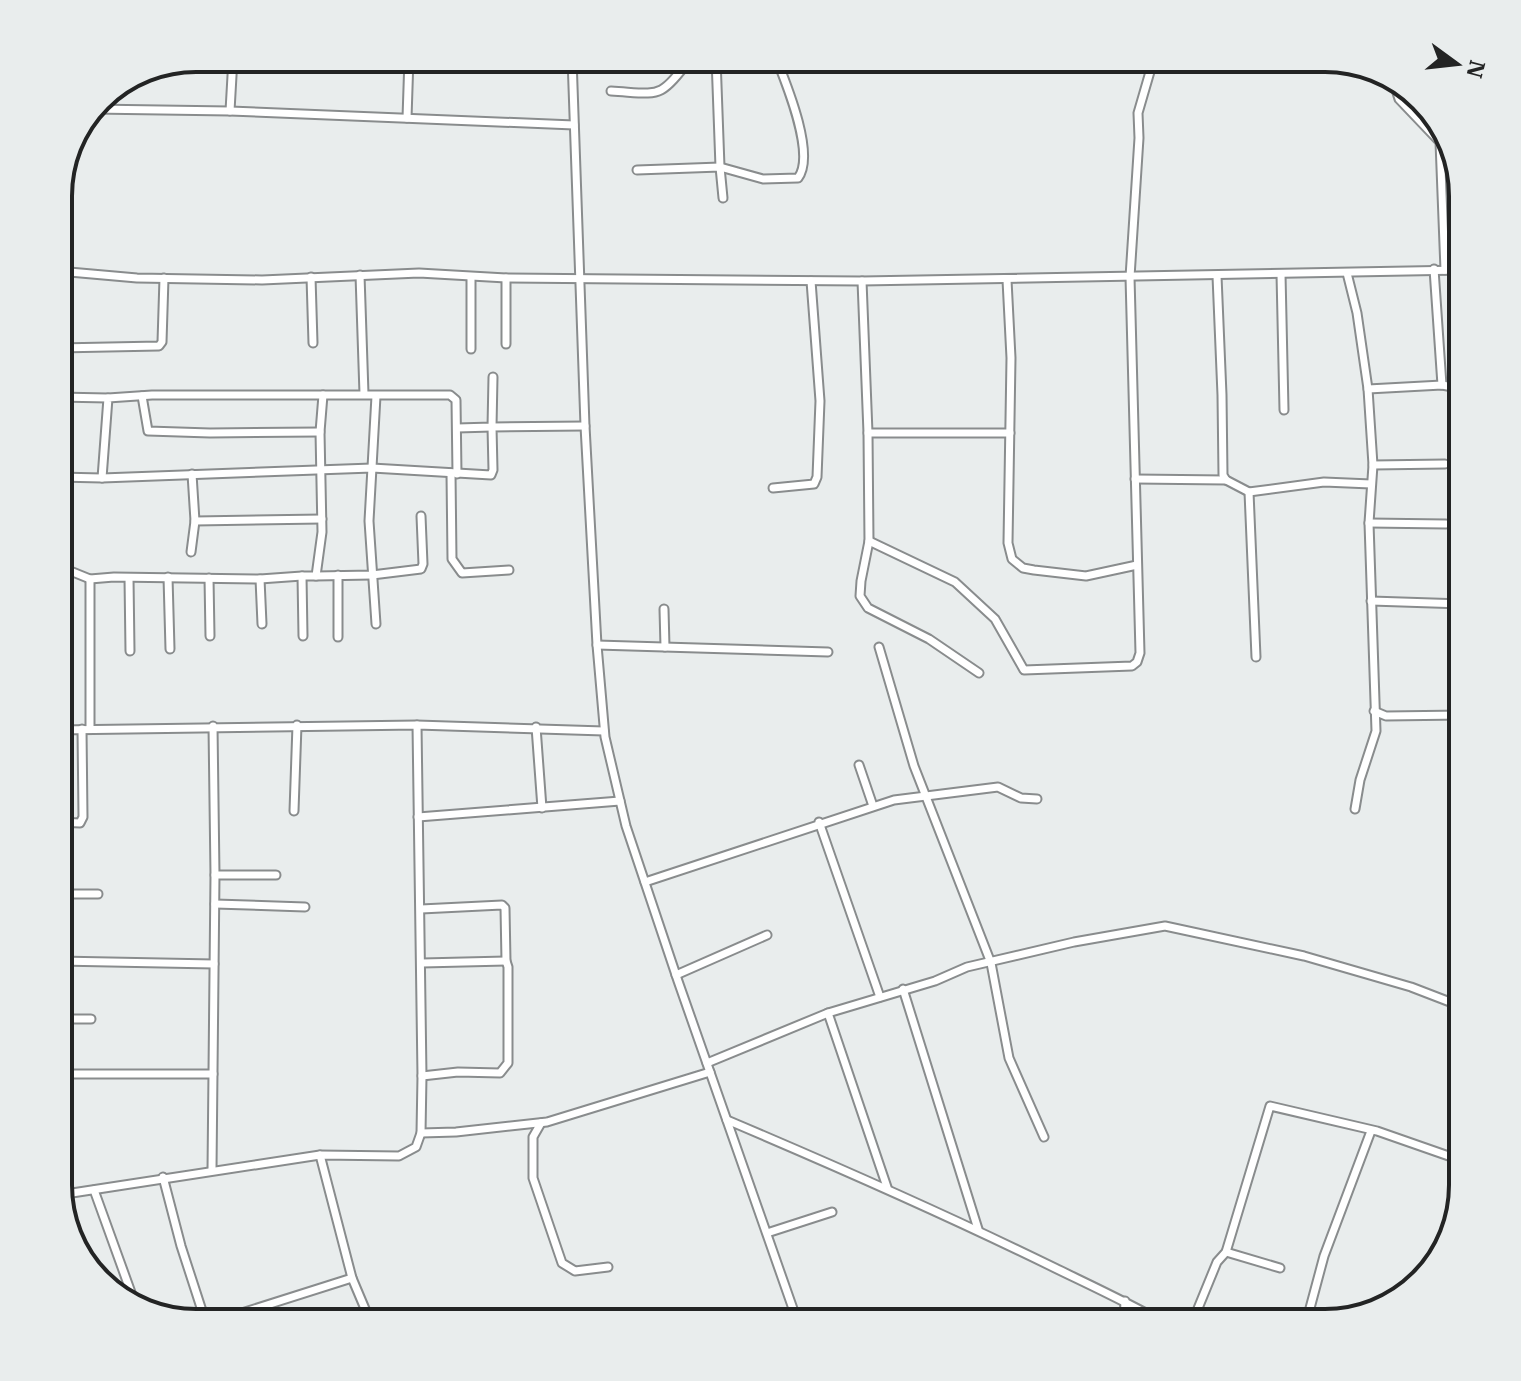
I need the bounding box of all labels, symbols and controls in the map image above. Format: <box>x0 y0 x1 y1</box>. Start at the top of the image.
north arrow <box>1417 24 1497 104</box>
text: N <box>1461 57 1493 81</box>

